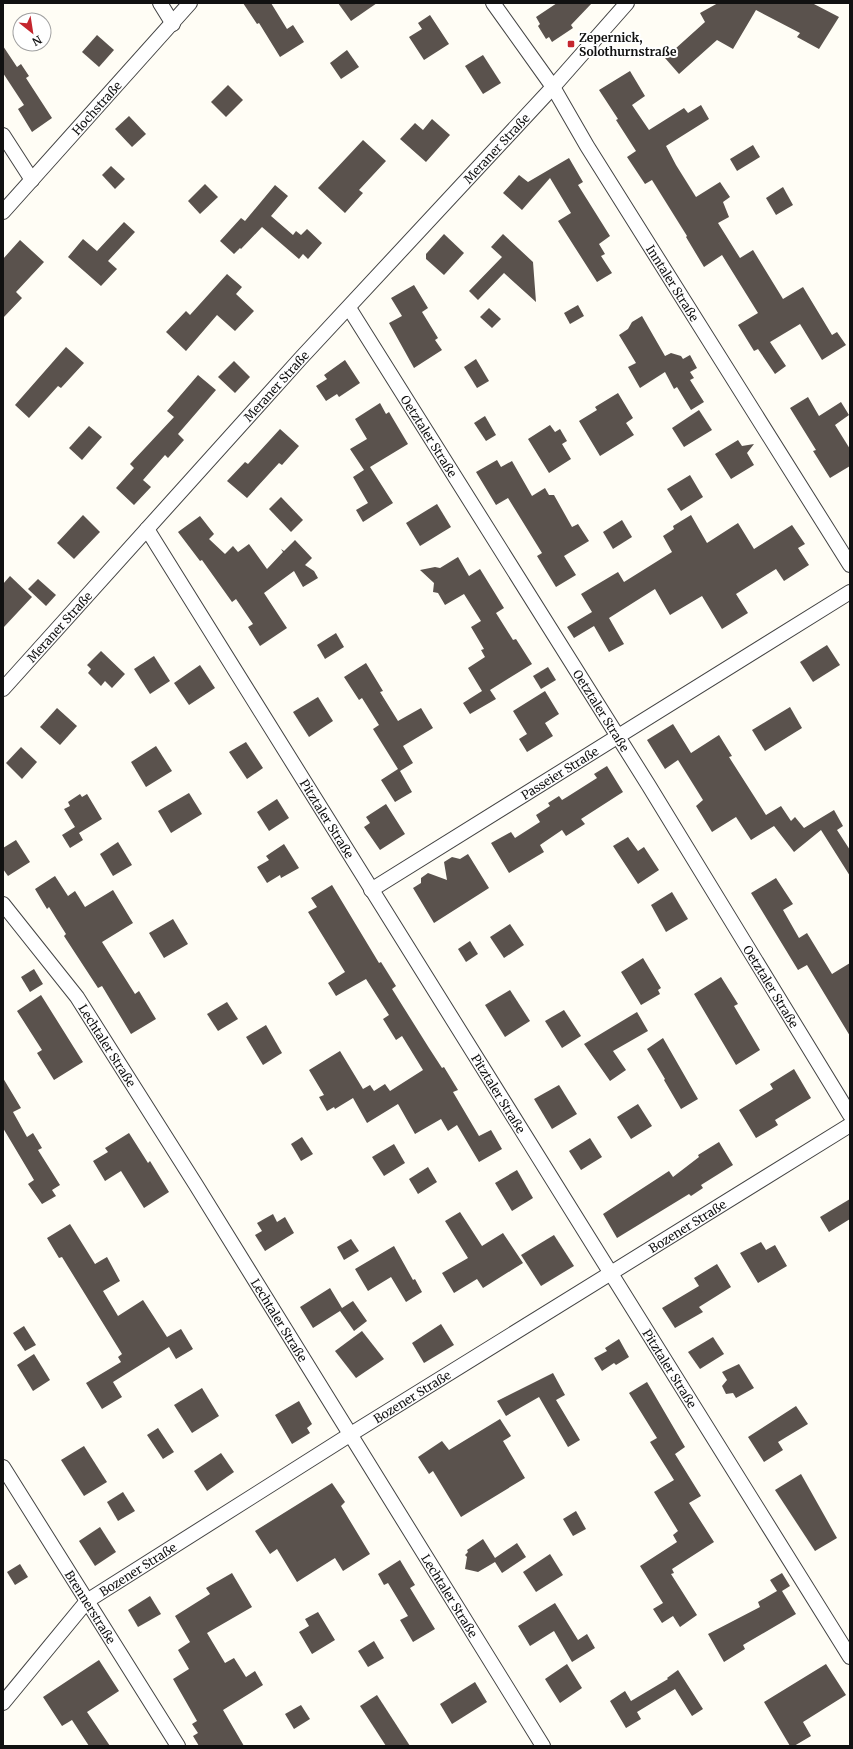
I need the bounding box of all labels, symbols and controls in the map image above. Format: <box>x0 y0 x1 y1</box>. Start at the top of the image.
north arrow <box>12 12 52 52</box>
place label: Zepernick, Solothurnstraße <box>579 30 677 59</box>
text: N <box>29 32 44 49</box>
marker: Zepernick, Solothurnstraße <box>566 39 576 49</box>
street label: Hochstraße <box>68 78 124 138</box>
street label: Meraner Straße <box>460 110 532 186</box>
street label: Inntaler Straße <box>643 242 703 324</box>
street label: Meraner Straße <box>240 347 312 424</box>
street label: Oetztaler Straße <box>398 392 461 480</box>
street label: Meraner Straße <box>24 588 95 665</box>
street label: Oetztaler Straße <box>570 667 633 754</box>
street label: Passeier Straße <box>518 743 601 802</box>
street label: Pitztaler Straße <box>297 776 358 861</box>
street label: Oetztaler Straße <box>740 942 802 1030</box>
street label: Lechtaler Straße <box>76 1001 139 1089</box>
street label: Pitztaler Straße <box>469 1051 529 1136</box>
street label: Bozener Straße <box>646 1196 729 1255</box>
street label: Lechtaler Straße <box>248 1276 311 1364</box>
street label: Pitztaler Straße <box>640 1326 700 1411</box>
street label: Bozener Straße <box>370 1367 453 1426</box>
street label: Bozener Straße <box>96 1539 179 1599</box>
street label: Lechtaler Straße <box>419 1551 481 1640</box>
street label: Brennerstraße <box>62 1567 119 1646</box>

